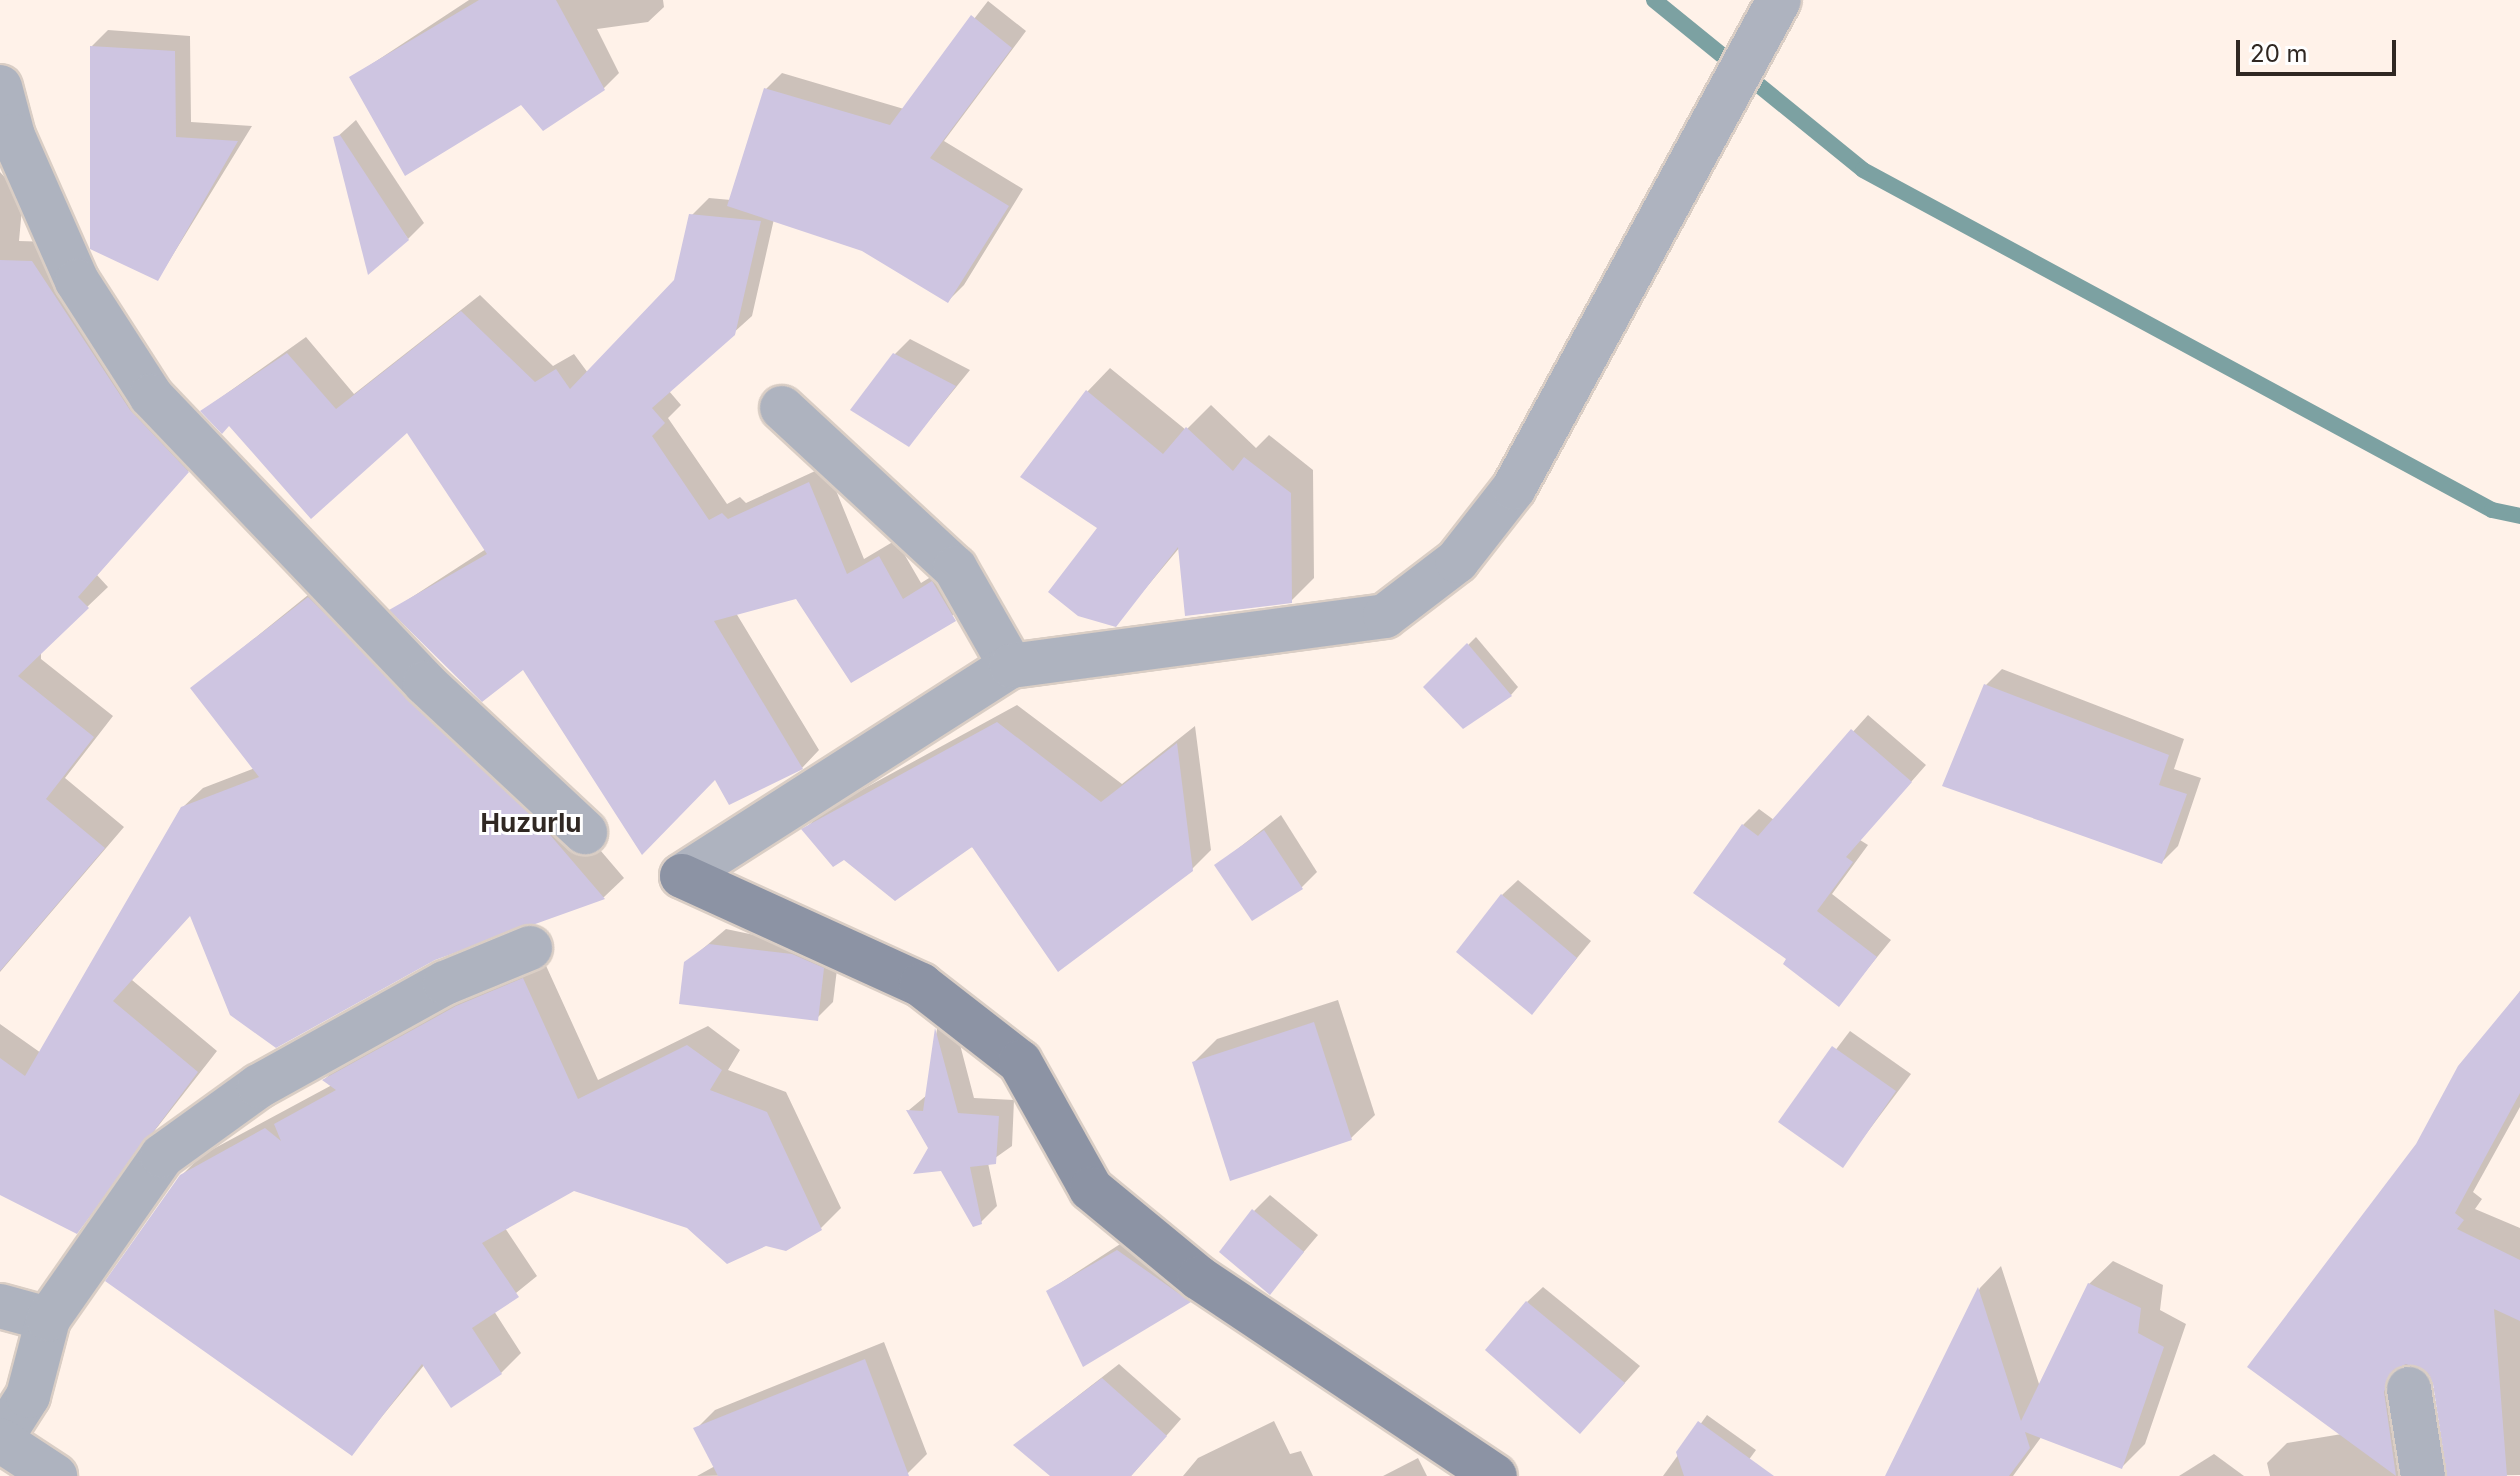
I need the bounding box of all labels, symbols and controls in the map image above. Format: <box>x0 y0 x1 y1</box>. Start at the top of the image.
scale bar <box>2240 24 2400 74</box>
text: 20 m <box>2250 39 2308 68</box>
district label: Huzurlu <box>481 807 581 839</box>

